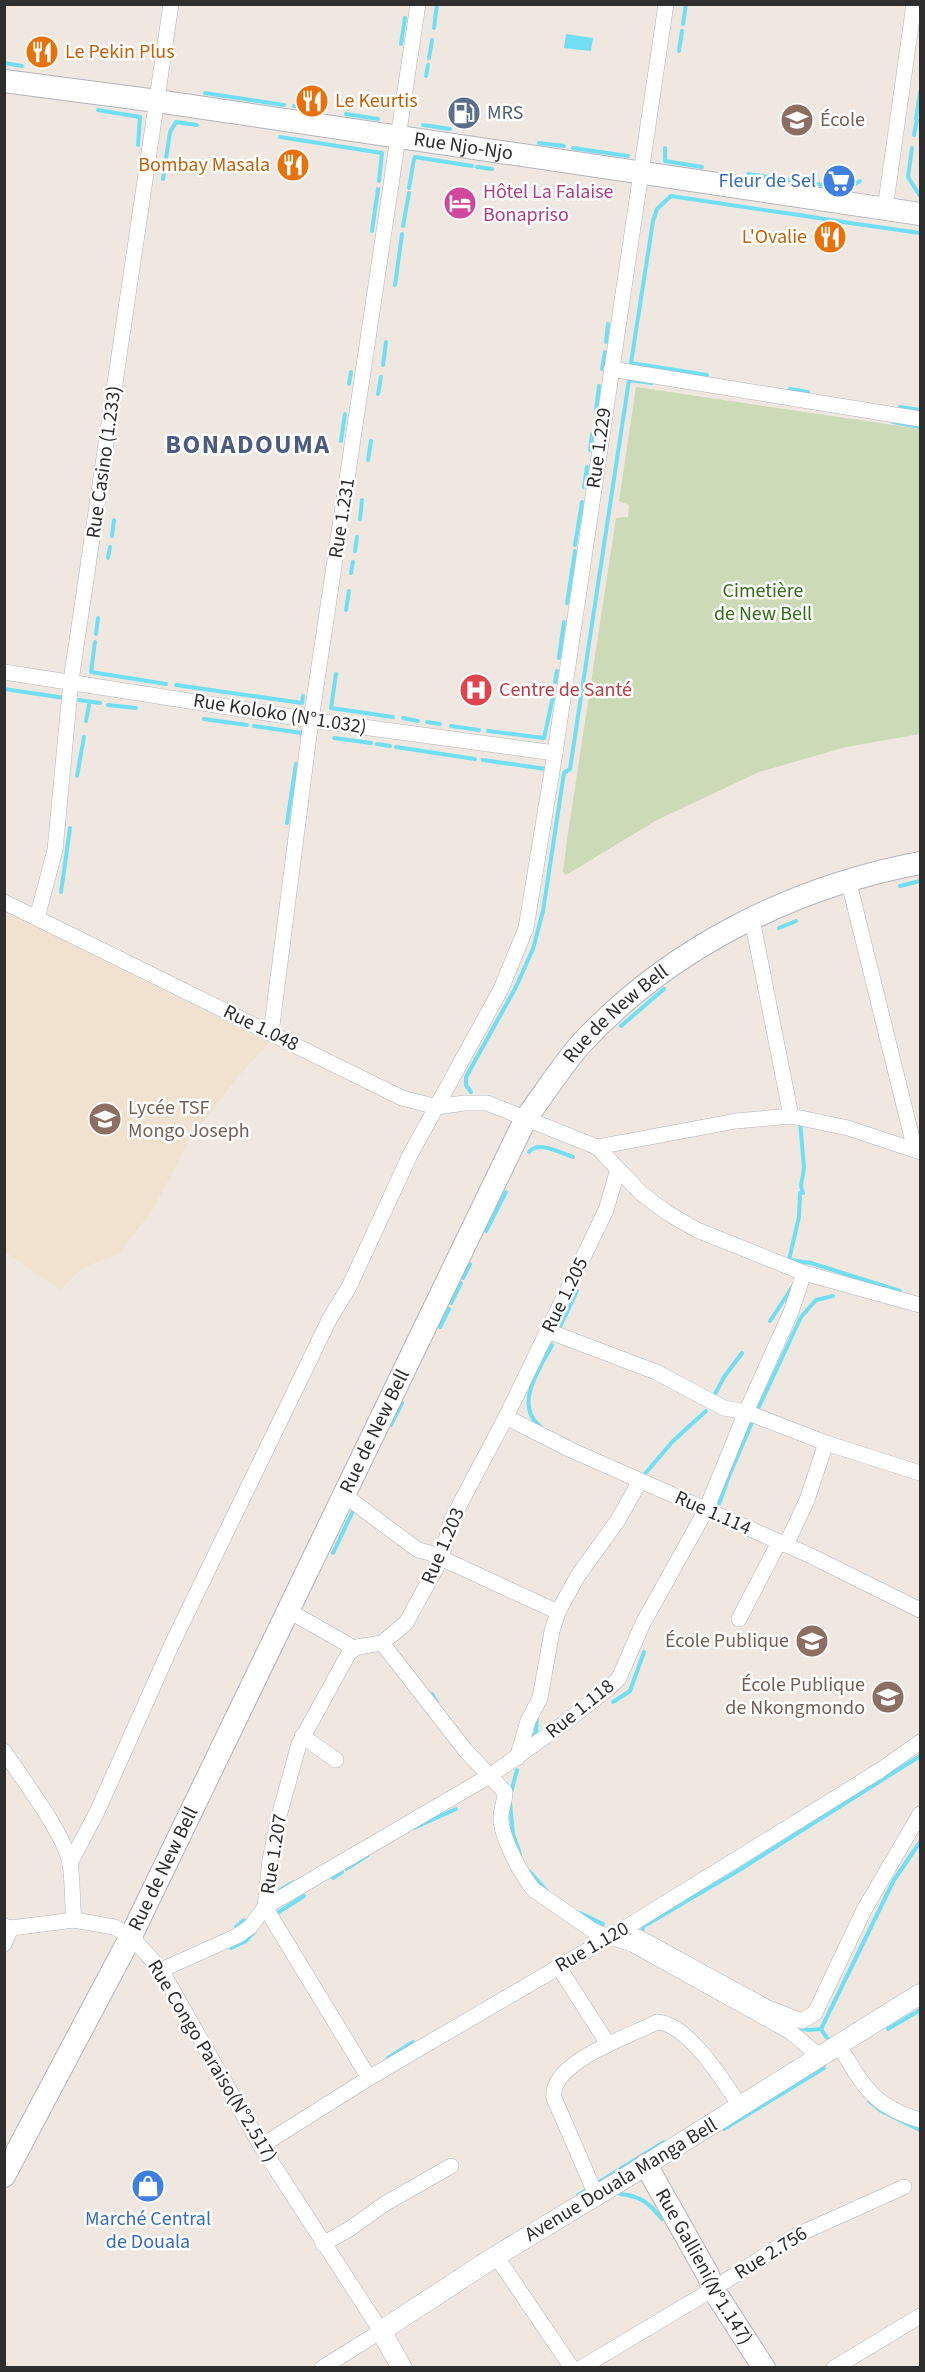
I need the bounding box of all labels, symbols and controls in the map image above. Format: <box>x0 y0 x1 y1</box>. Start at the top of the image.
restaurant icon: Le Pekin Plus <box>24 34 60 70</box>
place label: Le Pekin Plus <box>65 38 175 66</box>
restaurant icon: Le Keurtis <box>294 83 330 119</box>
place label: Le Keurtis <box>335 87 418 115</box>
fuel station icon: MRS <box>446 95 482 131</box>
place label: MRS <box>487 99 523 127</box>
school or university icon: École <box>779 102 815 138</box>
place label: École <box>820 106 865 134</box>
street label: Rue Njo-Njo <box>412 125 515 168</box>
restaurant icon: Bombay Masala <box>275 147 311 183</box>
place label: Bombay Masala <box>138 151 270 179</box>
supermarket icon: Fleur de Sel <box>821 163 857 199</box>
place label: Fleur de Sel <box>719 167 816 195</box>
place label: Hôtel La Falaise Bonapriso <box>483 178 614 229</box>
hotel icon: Hôtel La Falaise Bonapriso <box>442 185 478 221</box>
restaurant icon: L'Ovalie <box>812 219 848 255</box>
place label: L'Ovalie <box>742 223 807 251</box>
street label: Rue Casino (1.233) <box>79 384 129 540</box>
street label: Rue 1.229 <box>580 406 618 490</box>
district label: BONADOUMA <box>165 426 331 463</box>
street label: Rue 1.231 <box>322 476 362 560</box>
park label: Cimetière de New Bell <box>714 577 812 628</box>
hospital icon: Centre de Santé <box>458 672 494 708</box>
place label: Centre de Santé <box>499 676 632 704</box>
street label: Rue Koloko (N°1.032) <box>191 686 369 742</box>
street label: Rue de New Bell <box>556 958 674 1069</box>
street label: Rue 1.048 <box>218 998 304 1058</box>
place label: Lycée TSF Mongo Joseph <box>128 1094 250 1145</box>
school or university icon: Lycée TSF Mongo Joseph <box>87 1101 123 1137</box>
street label: Rue 1.205 <box>535 1252 595 1338</box>
street label: Rue de New Bell <box>333 1365 417 1498</box>
street label: Rue 1.114 <box>670 1484 756 1542</box>
street label: Rue 1.203 <box>414 1503 472 1589</box>
school or university icon: École Publique <box>794 1623 830 1659</box>
place label: École Publique <box>665 1627 789 1655</box>
place label: École Publique de Nkongmondo <box>725 1671 865 1722</box>
street label: Rue 1.118 <box>540 1673 620 1745</box>
school or university icon: École Publique de Nkongmondo <box>870 1679 906 1715</box>
street label: Rue de New Bell <box>122 1802 205 1936</box>
street label: Rue 1.207 <box>254 1812 294 1896</box>
street label: Rue 1.120 <box>550 1915 634 1979</box>
street label: Rue Congo Paraiso(N°2.517) <box>140 1954 284 2168</box>
street label: Avenue Douala Manga Bell <box>519 2111 723 2249</box>
shop icon: Marché Central de Douala <box>130 2168 166 2204</box>
street label: Rue Gallieni(N°1.147) <box>648 2183 759 2350</box>
place label: Marché Central de Douala <box>85 2205 211 2256</box>
street label: Rue 2.756 <box>729 2220 813 2286</box>

